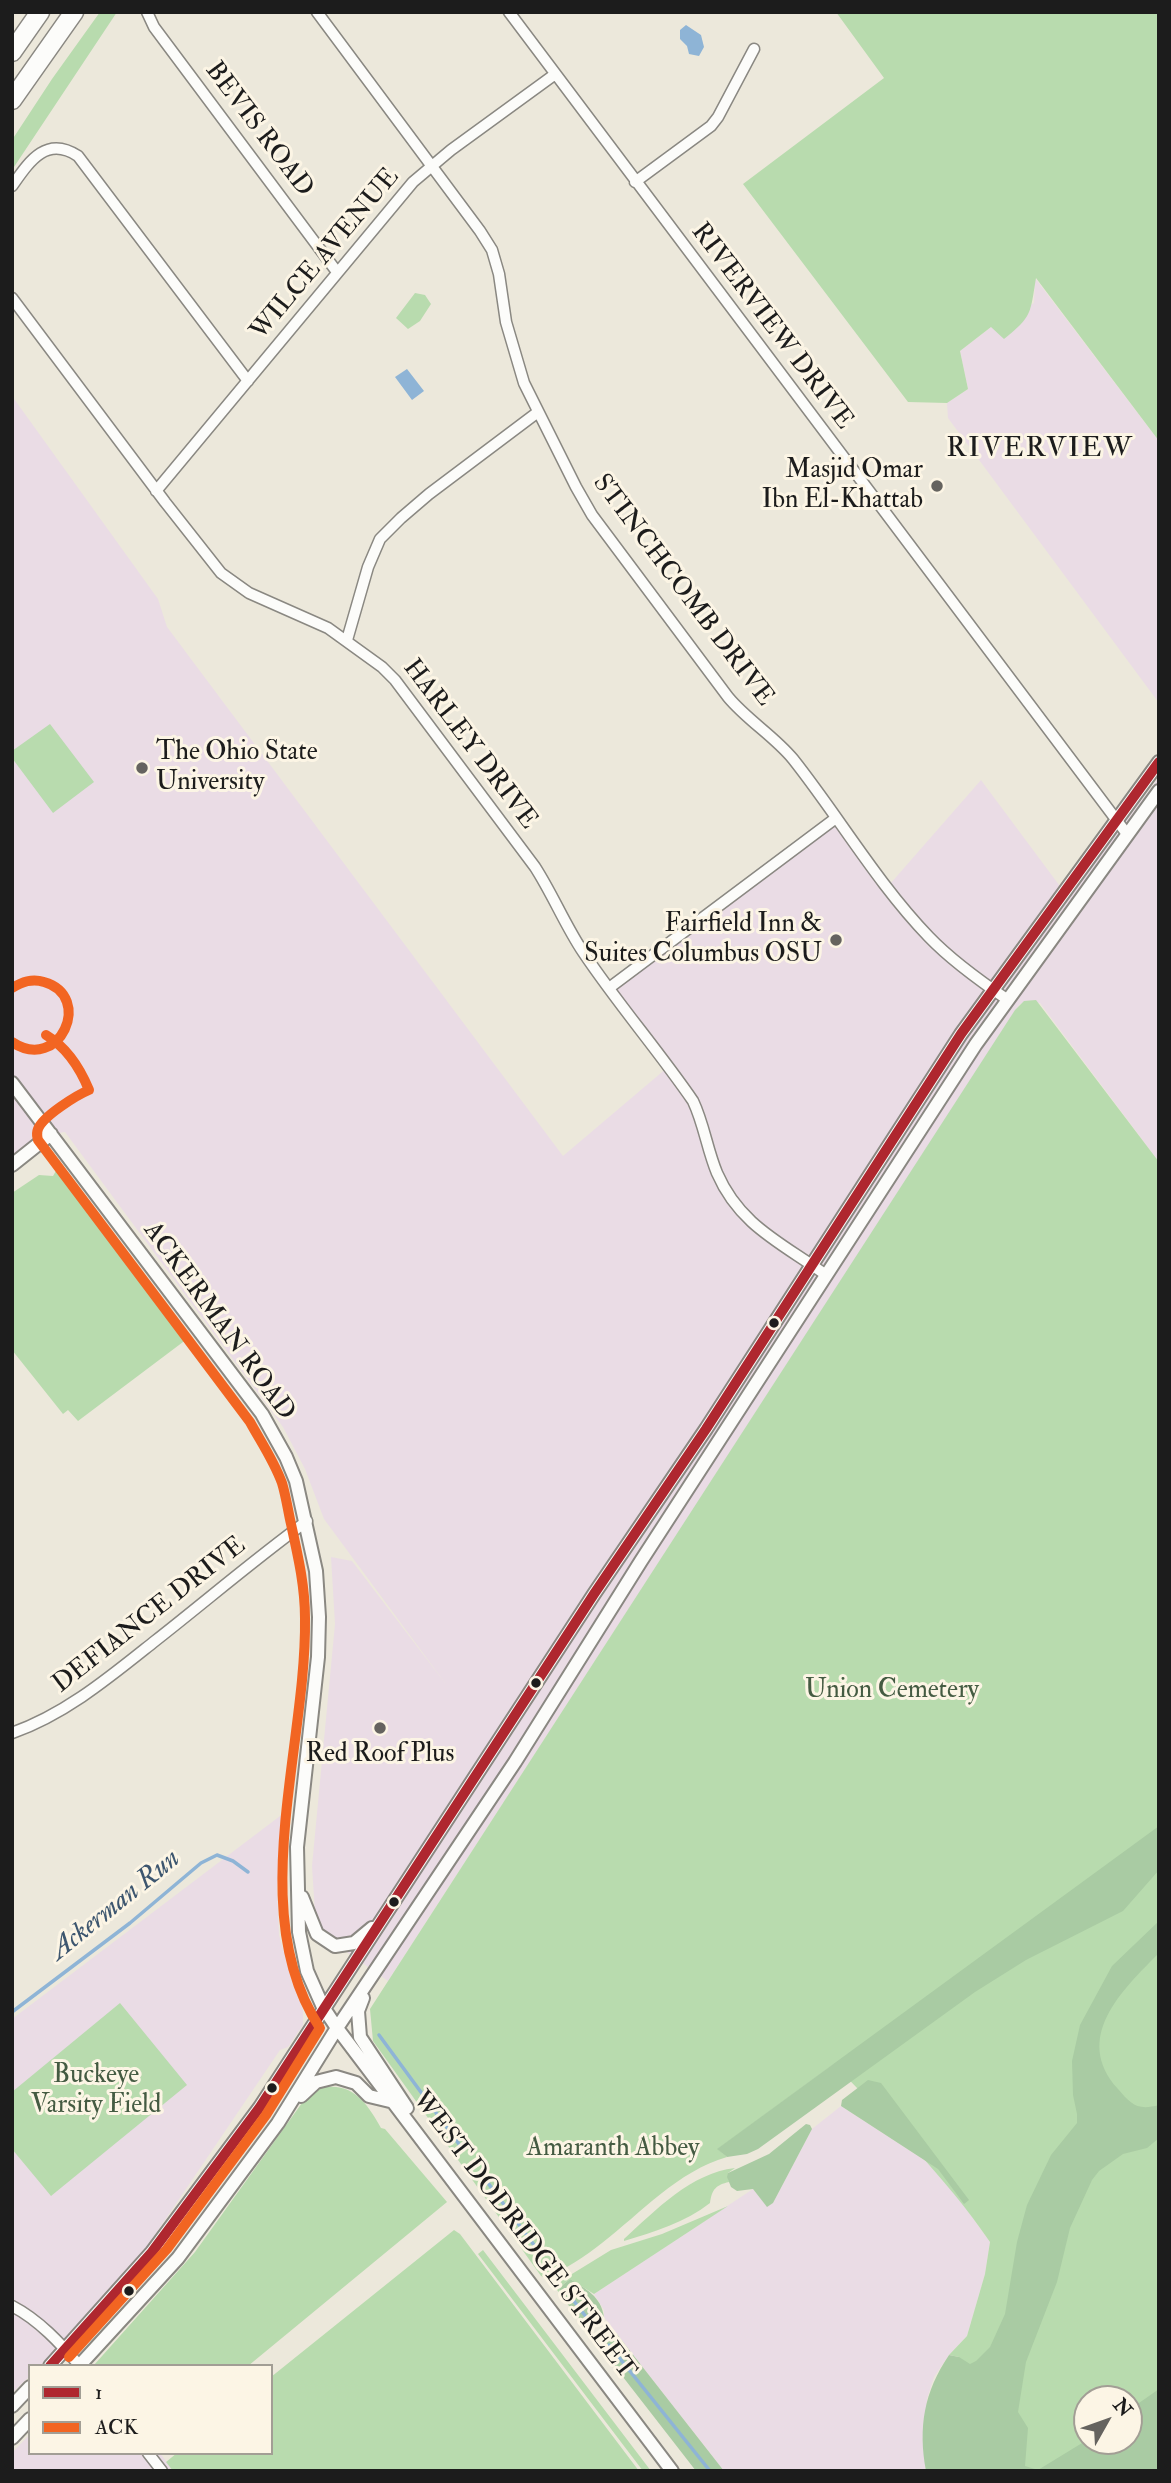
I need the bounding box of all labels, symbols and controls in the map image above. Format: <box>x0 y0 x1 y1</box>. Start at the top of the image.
street label: BEVIS ROAD <box>197 56 319 204</box>
street label: WILCE AVENUE <box>245 163 407 347</box>
street label: RIVERVIEW DRIVE <box>683 218 859 436</box>
district label: RIVERVIEW <box>947 433 1133 467</box>
place label: Masjid Omar Ibn El-Khattab <box>762 455 923 516</box>
street label: STINCHCOMB DRIVE <box>585 469 779 713</box>
marker: Masjid Omar Ibn El-Khattab <box>929 478 945 494</box>
street label: HARLEY DRIVE <box>395 654 543 836</box>
place label: The Ohio State University <box>156 737 318 798</box>
marker: The Ohio State University <box>134 760 150 776</box>
place label: Fairfield Inn & Suites Columbus OSU <box>584 909 822 970</box>
marker: Fairfield Inn & Suites Columbus OSU <box>828 932 844 948</box>
street label: ACKERMAN ROAD <box>136 1217 300 1427</box>
unlabelled marker <box>767 1316 781 1330</box>
street label: DEFIANCE DRIVE <box>47 1531 253 1701</box>
park label: Union Cemetery <box>805 1675 979 1707</box>
unlabelled marker <box>529 1676 543 1690</box>
marker: Red Roof Plus <box>372 1720 388 1736</box>
place label: Red Roof Plus <box>306 1739 454 1771</box>
water label: Ackerman Run <box>44 1843 188 1969</box>
unlabelled marker <box>387 1895 401 1909</box>
park label: Buckeye Varsity Field <box>31 2060 161 2122</box>
unlabelled marker <box>265 2081 279 2095</box>
street label: WEST DODRIDGE STREET <box>404 2086 642 2386</box>
park label: Amaranth Abbey <box>527 2133 699 2165</box>
unlabelled marker <box>122 2284 136 2298</box>
legend <box>28 2364 273 2455</box>
text: 1 <box>95 2379 103 2406</box>
north arrow <box>1073 2385 1143 2455</box>
text: N <box>1108 2394 1137 2422</box>
text: ACK <box>95 2414 138 2441</box>

